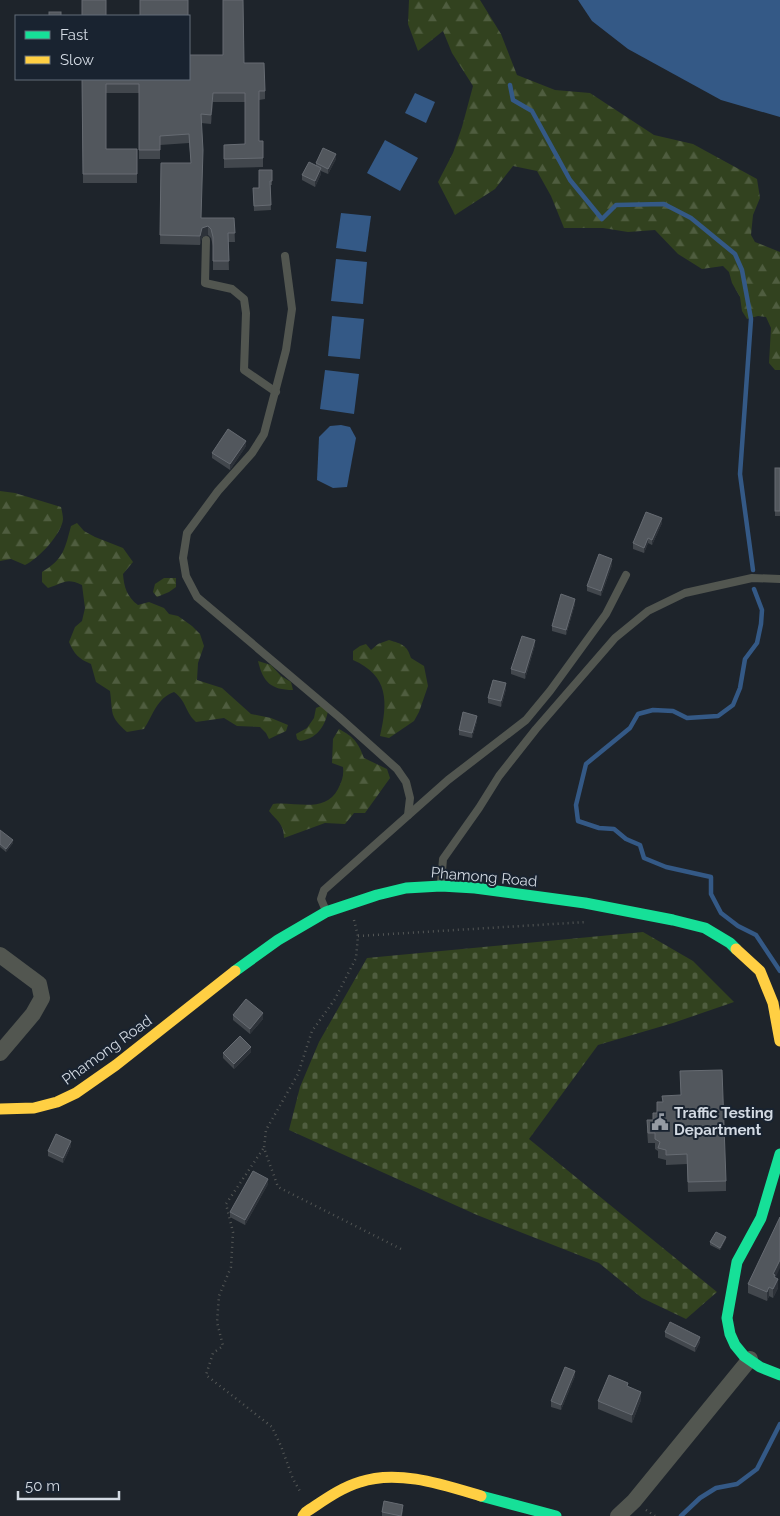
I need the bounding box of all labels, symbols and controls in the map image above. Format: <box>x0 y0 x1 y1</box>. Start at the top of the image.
legend <box>15 15 190 80</box>
text: Fast <box>60 26 88 44</box>
text: Slow <box>60 51 94 69</box>
street label: Phamong Road <box>430 863 538 891</box>
street label: Phamong Road <box>59 1011 155 1089</box>
place label: Traffic Testing Department <box>674 1104 773 1139</box>
public building icon: Traffic Testing Department <box>650 1112 670 1132</box>
scale bar <box>18 1468 119 1500</box>
text: 50 m <box>25 1477 60 1495</box>

